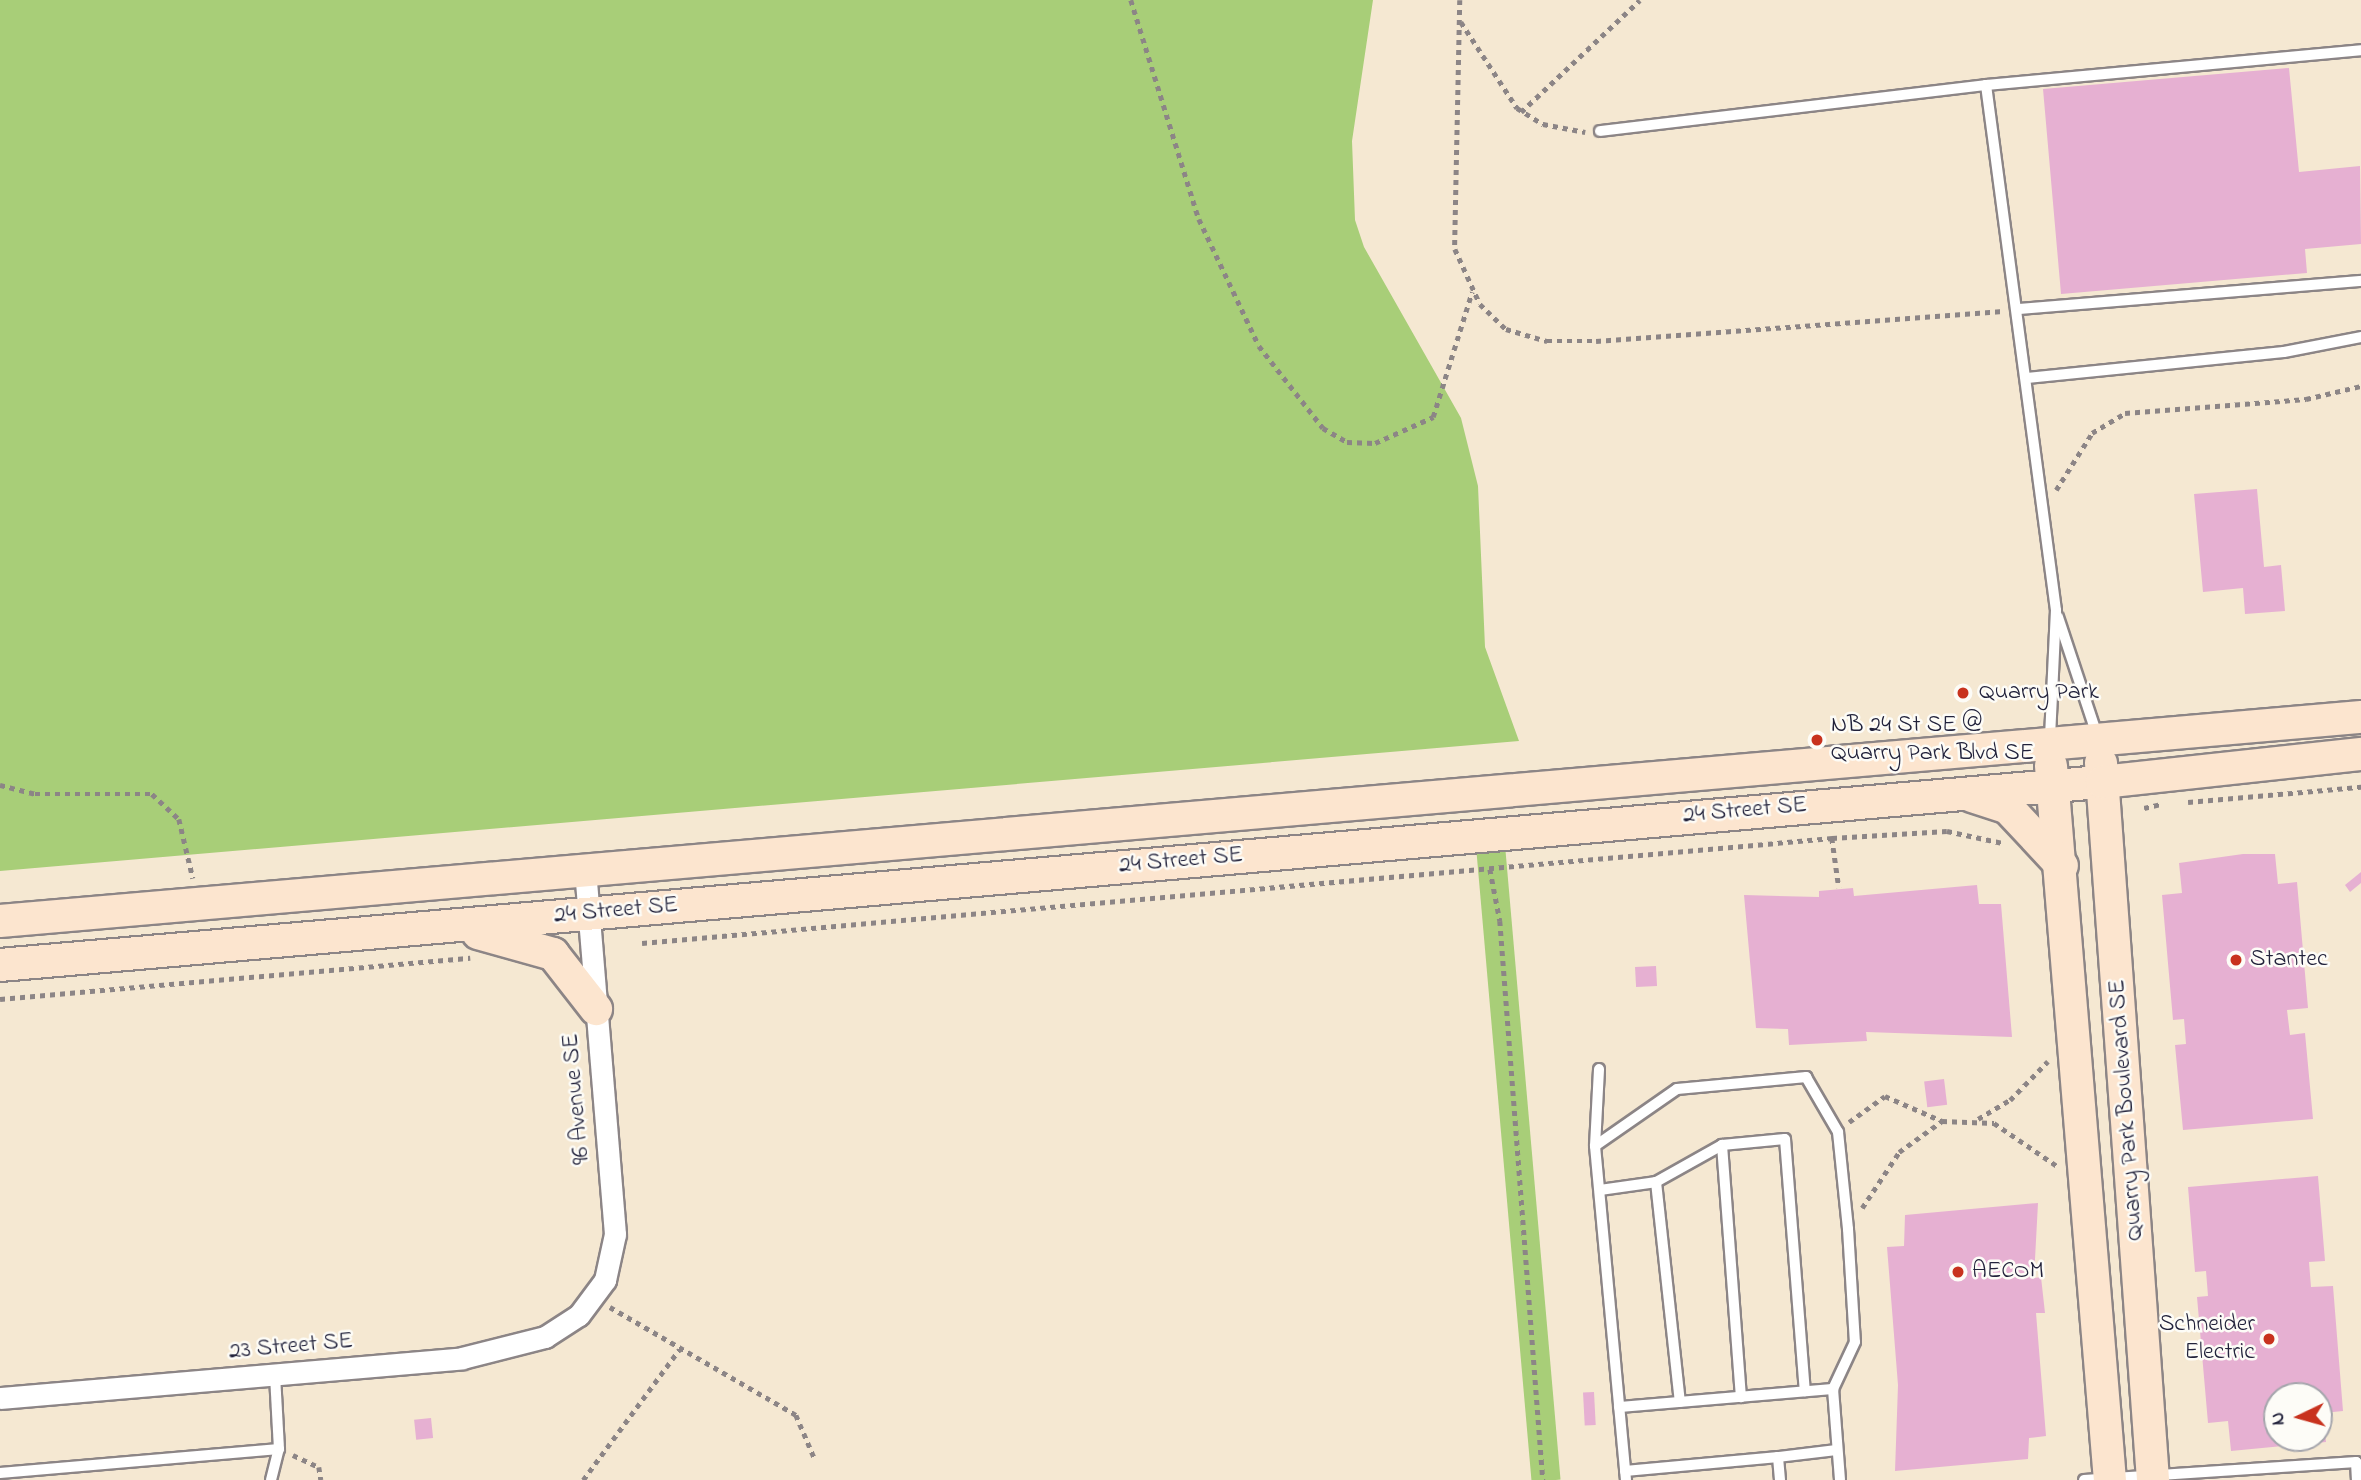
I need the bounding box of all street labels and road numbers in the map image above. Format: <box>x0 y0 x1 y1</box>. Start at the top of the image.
street label: 24 Street SE <box>1682 791 1808 831</box>
street label: 24 Street SE <box>1118 841 1244 881</box>
street label: 24 Street SE <box>553 891 679 931</box>
street label: Quarry Park Boulevard SE <box>2104 978 2150 1242</box>
street label: 96 Avenue SE <box>557 1032 597 1166</box>
street label: 23 Street SE <box>228 1327 354 1367</box>

